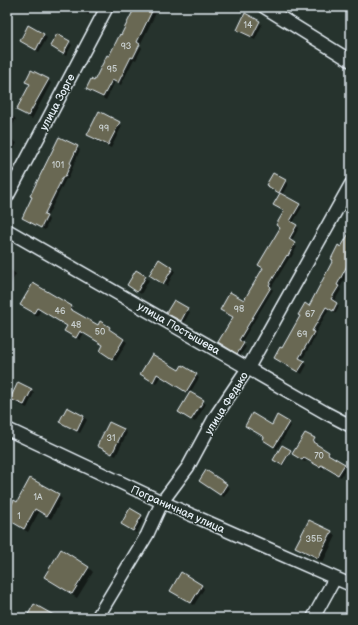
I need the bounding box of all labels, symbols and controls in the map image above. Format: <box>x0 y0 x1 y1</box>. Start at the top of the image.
house number: 14 <box>244 20 253 31</box>
house number: 93 <box>121 41 132 52</box>
house number: 95 <box>107 64 117 75</box>
street label: улица Зорге <box>37 72 78 133</box>
house number: 99 <box>99 123 109 134</box>
house number: 101 <box>52 160 64 171</box>
street label: улица Постышева <box>135 300 223 357</box>
house number: 98 <box>234 304 244 315</box>
house number: 46 <box>55 306 66 317</box>
house number: 67 <box>305 309 316 320</box>
house number: 48 <box>71 320 81 331</box>
house number: 50 <box>95 327 105 338</box>
house number: 69 <box>297 329 307 340</box>
street label: улица Федько <box>202 369 251 437</box>
house number: 31 <box>106 433 116 444</box>
house number: 70 <box>314 451 324 462</box>
street label: Пограничная улица <box>129 483 227 536</box>
house number: 1А <box>34 492 43 503</box>
house number: 1 <box>17 511 21 522</box>
house number: 35Б <box>306 534 323 545</box>

